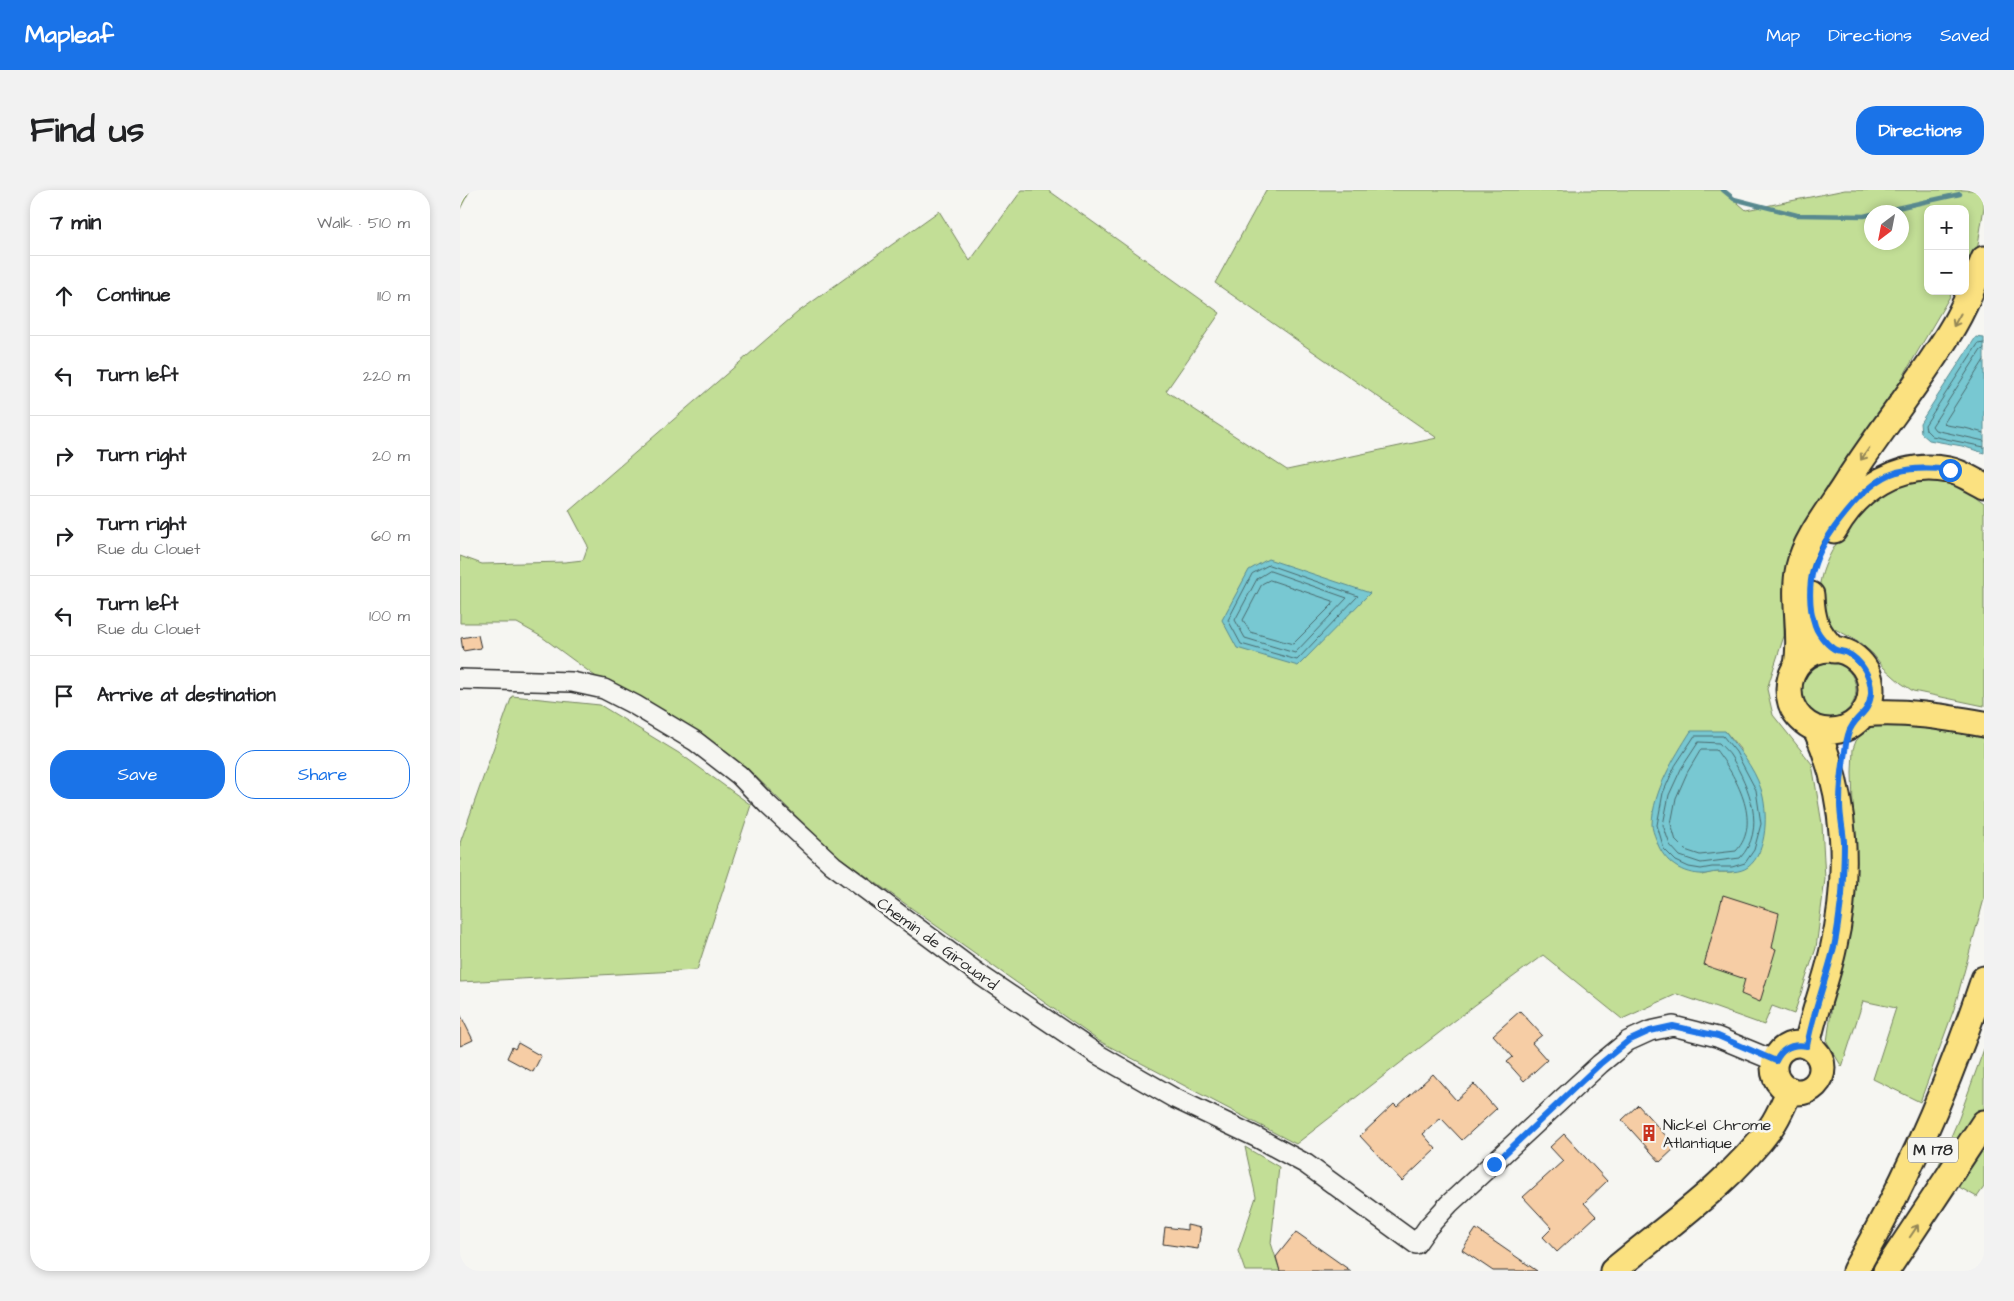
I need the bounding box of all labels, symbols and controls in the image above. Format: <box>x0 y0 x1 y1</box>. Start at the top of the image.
text: Mapleaf <box>25 18 114 52</box>
text: Map <box>1766 23 1800 48</box>
text: Directions <box>1828 23 1912 48</box>
text: Saved <box>1940 23 1989 48</box>
text: Find us <box>30 106 144 155</box>
button: Directions <box>1856 106 1984 155</box>
north arrow <box>1864 205 1909 250</box>
map controls <box>1924 205 1969 295</box>
button: + <box>1924 205 1969 250</box>
text: 7 min <box>50 208 101 237</box>
text: Walk · 510 m <box>317 212 410 234</box>
button: − <box>1924 250 1969 295</box>
icon: ahead <box>50 282 78 310</box>
text: Continue <box>97 282 171 309</box>
text: 110 m <box>377 285 410 307</box>
one-way arrow <box>1951 312 1961 326</box>
icon: left <box>50 362 78 390</box>
text: Turn left <box>97 362 178 389</box>
text: 220 m <box>363 365 410 387</box>
icon: right <box>50 442 78 470</box>
text: Turn right <box>97 442 186 469</box>
text: 20 m <box>372 445 410 467</box>
one-way arrow <box>1860 447 1870 461</box>
route start <box>1939 459 1962 482</box>
text: Turn right <box>97 511 186 538</box>
icon: right <box>50 522 78 550</box>
text: 60 m <box>371 525 410 547</box>
text: Rue du Clouet <box>97 538 200 560</box>
text: Turn left <box>97 591 178 618</box>
icon: left <box>50 602 78 630</box>
text: 100 m <box>369 605 410 627</box>
text: Rue du Clouet <box>97 618 200 640</box>
icon: arrive <box>50 682 78 710</box>
text: Arrive at destination <box>97 682 276 709</box>
button: Save <box>50 750 225 799</box>
button: Share <box>235 750 410 799</box>
street label: Chemin de Girouard <box>872 892 1003 995</box>
place label: Nickel Chrome Atlantique <box>1663 1114 1772 1154</box>
building icon: Nickel Chrome Atlantique <box>1639 1123 1659 1143</box>
road number: M 178 <box>1908 1138 1958 1162</box>
route end <box>1483 1153 1506 1176</box>
one-way arrow <box>1908 1224 1919 1238</box>

